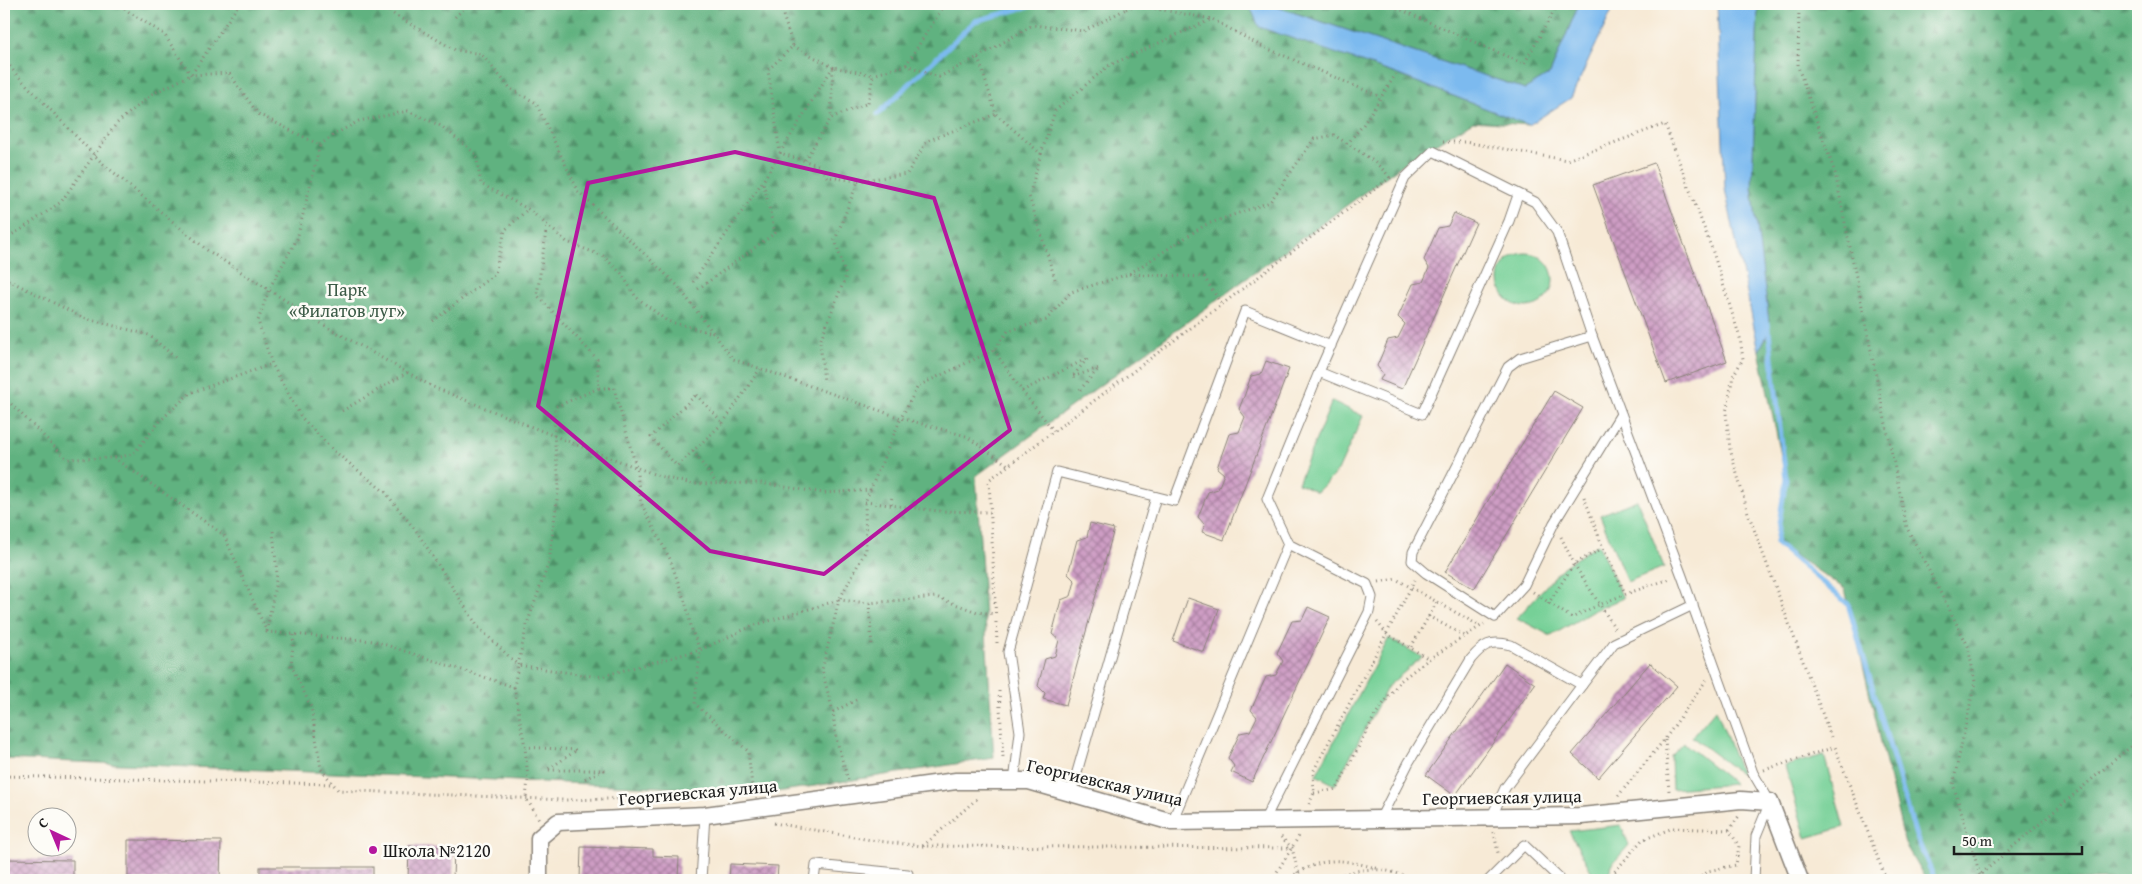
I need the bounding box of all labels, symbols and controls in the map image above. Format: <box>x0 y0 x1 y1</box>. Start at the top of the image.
park label: Парк «Филатов луг» <box>289 276 405 324</box>
street label: Георгиевская улица <box>1024 751 1186 813</box>
street label: Георгиевская улица <box>618 772 779 812</box>
street label: Георгиевская улица <box>1422 782 1582 812</box>
north arrow <box>28 806 78 856</box>
text: С <box>33 813 53 833</box>
scale bar <box>1954 824 2082 856</box>
text: 50 m <box>1962 830 1993 851</box>
place label: Школа №2120 <box>383 837 491 864</box>
marker: Школа №2120 <box>367 844 379 856</box>

